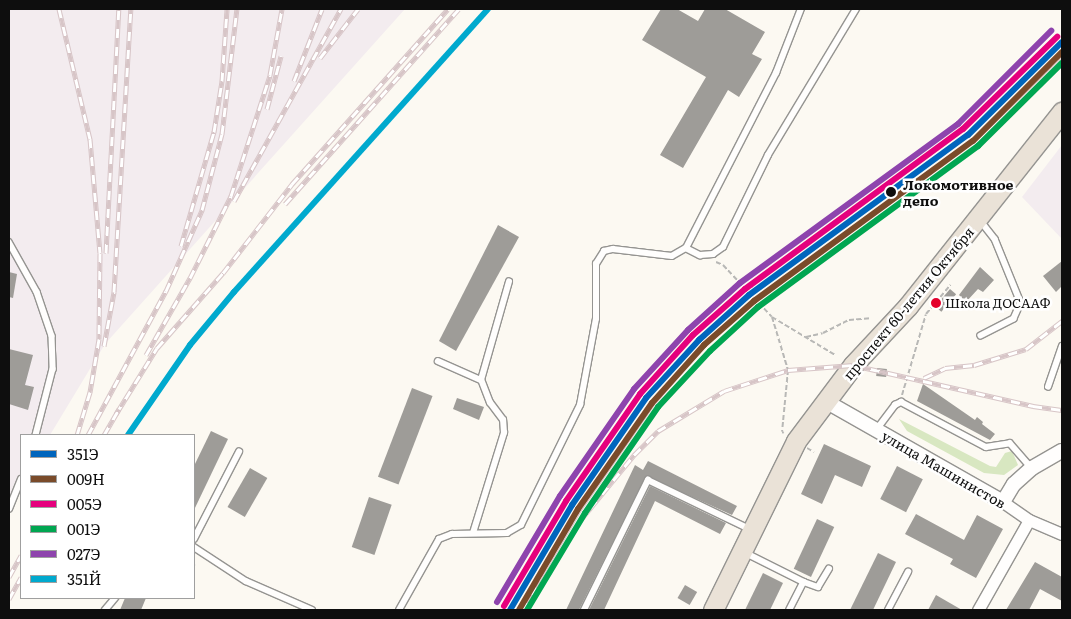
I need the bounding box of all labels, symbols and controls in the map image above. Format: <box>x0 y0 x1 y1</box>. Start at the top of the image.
place label: Локомотивное депо <box>903 176 1014 208</box>
marker: Локомотивное депо <box>883 184 899 200</box>
street label: проспект 60-летия Октября <box>839 223 977 383</box>
place label: Школа ДОСААФ <box>945 295 1050 311</box>
marker: Школа ДОСААФ <box>931 298 941 308</box>
street label: улица Машинистов <box>879 427 1009 511</box>
legend <box>20 434 195 599</box>
text: 351Э <box>67 442 99 465</box>
text: 009Н <box>67 467 105 490</box>
text: 005Э <box>67 492 102 515</box>
text: 001Э <box>67 517 100 540</box>
text: 027Э <box>67 542 101 565</box>
text: 351Й <box>67 567 101 590</box>

